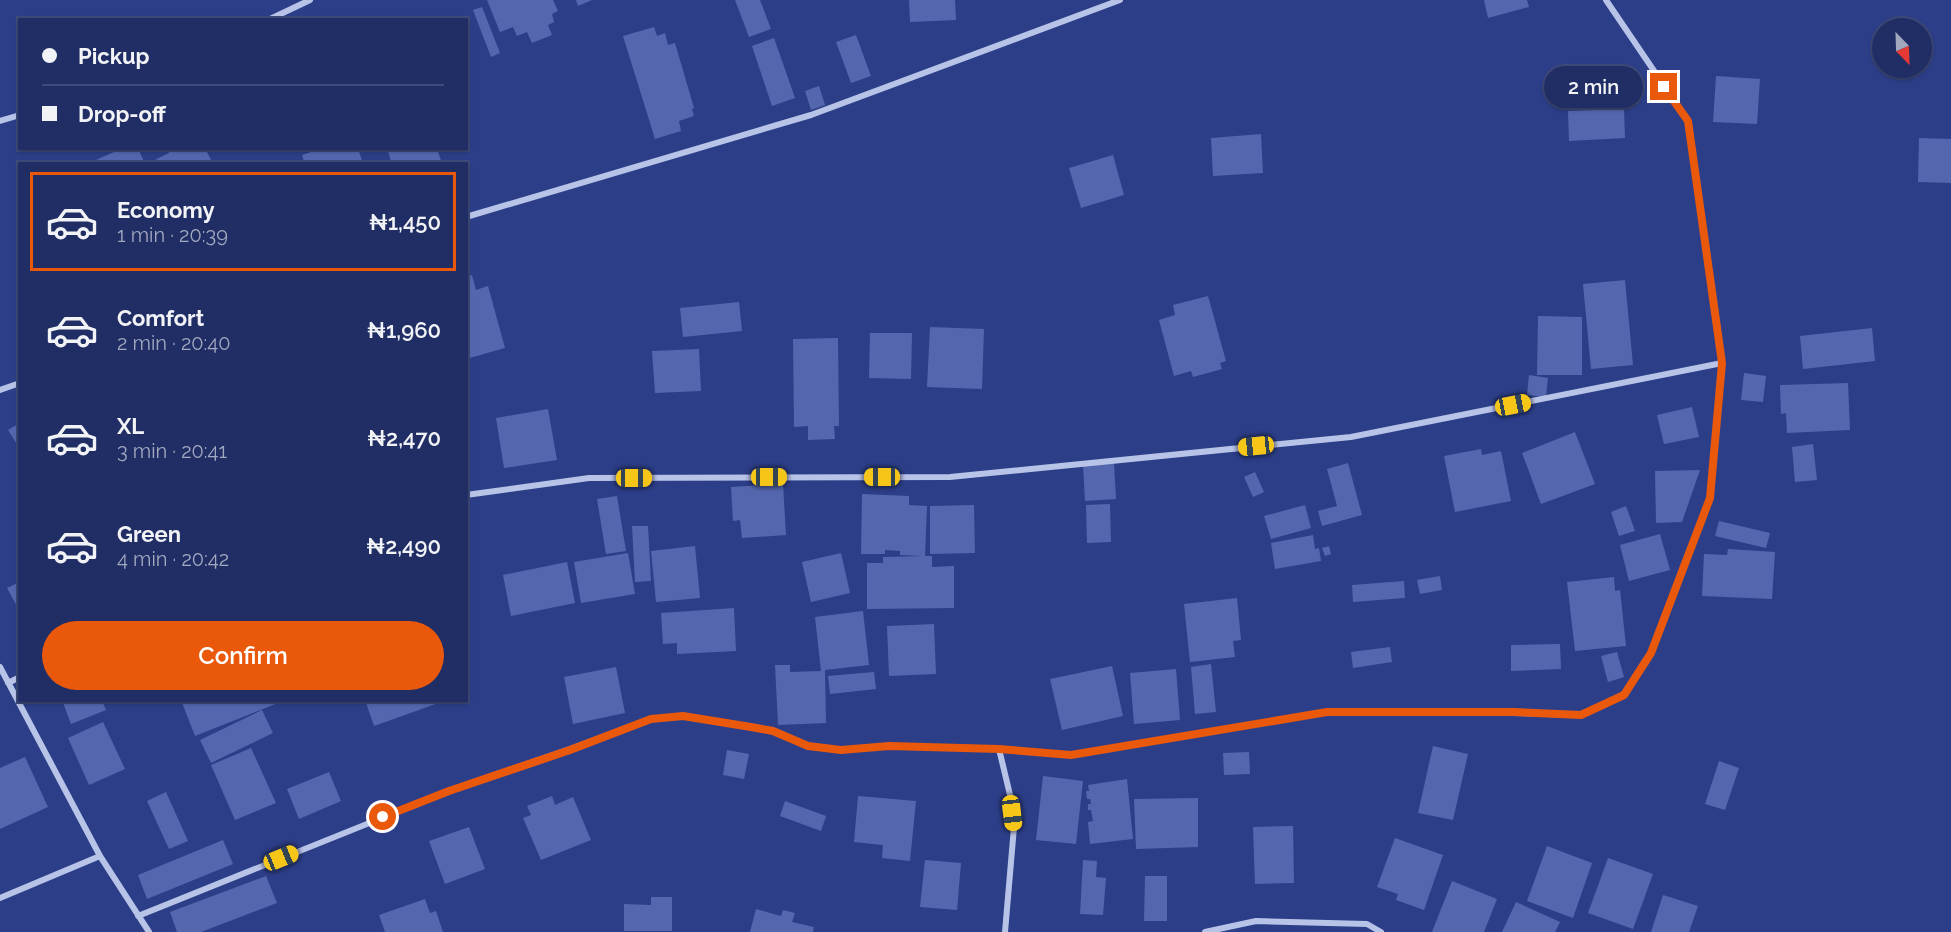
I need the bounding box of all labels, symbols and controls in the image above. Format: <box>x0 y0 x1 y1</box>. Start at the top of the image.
north arrow <box>1872 18 1932 78</box>
map controls <box>1872 18 1932 78</box>
text: Pickup <box>78 43 150 69</box>
callout: 2 min <box>1544 66 1643 108</box>
route end <box>1650 73 1677 100</box>
text: 2 min <box>1568 75 1619 99</box>
text: Drop-off <box>78 101 166 127</box>
icon: car <box>45 195 99 249</box>
text: Economy <box>117 197 215 223</box>
text: ₦1,450 <box>369 209 441 235</box>
text: 1 min · 20:39 <box>117 223 228 247</box>
icon: car <box>45 303 99 357</box>
text: Comfort <box>117 305 204 331</box>
text: ₦1,960 <box>367 317 441 343</box>
text: 2 min · 20:40 <box>117 331 230 355</box>
car <box>1494 393 1532 417</box>
icon: car <box>45 411 99 465</box>
text: XL <box>117 413 144 439</box>
text: ₦2,470 <box>367 425 441 451</box>
car <box>1237 435 1275 457</box>
text: 3 min · 20:41 <box>117 439 227 463</box>
car <box>751 468 787 486</box>
car <box>864 468 900 486</box>
car <box>616 469 652 487</box>
icon: car <box>45 519 99 573</box>
text: Green <box>117 521 181 547</box>
text: ₦2,490 <box>366 533 441 559</box>
text: 4 min · 20:42 <box>117 547 229 571</box>
button: Confirm <box>42 621 444 690</box>
car <box>1001 794 1023 832</box>
route start <box>369 803 396 830</box>
car <box>261 843 301 873</box>

